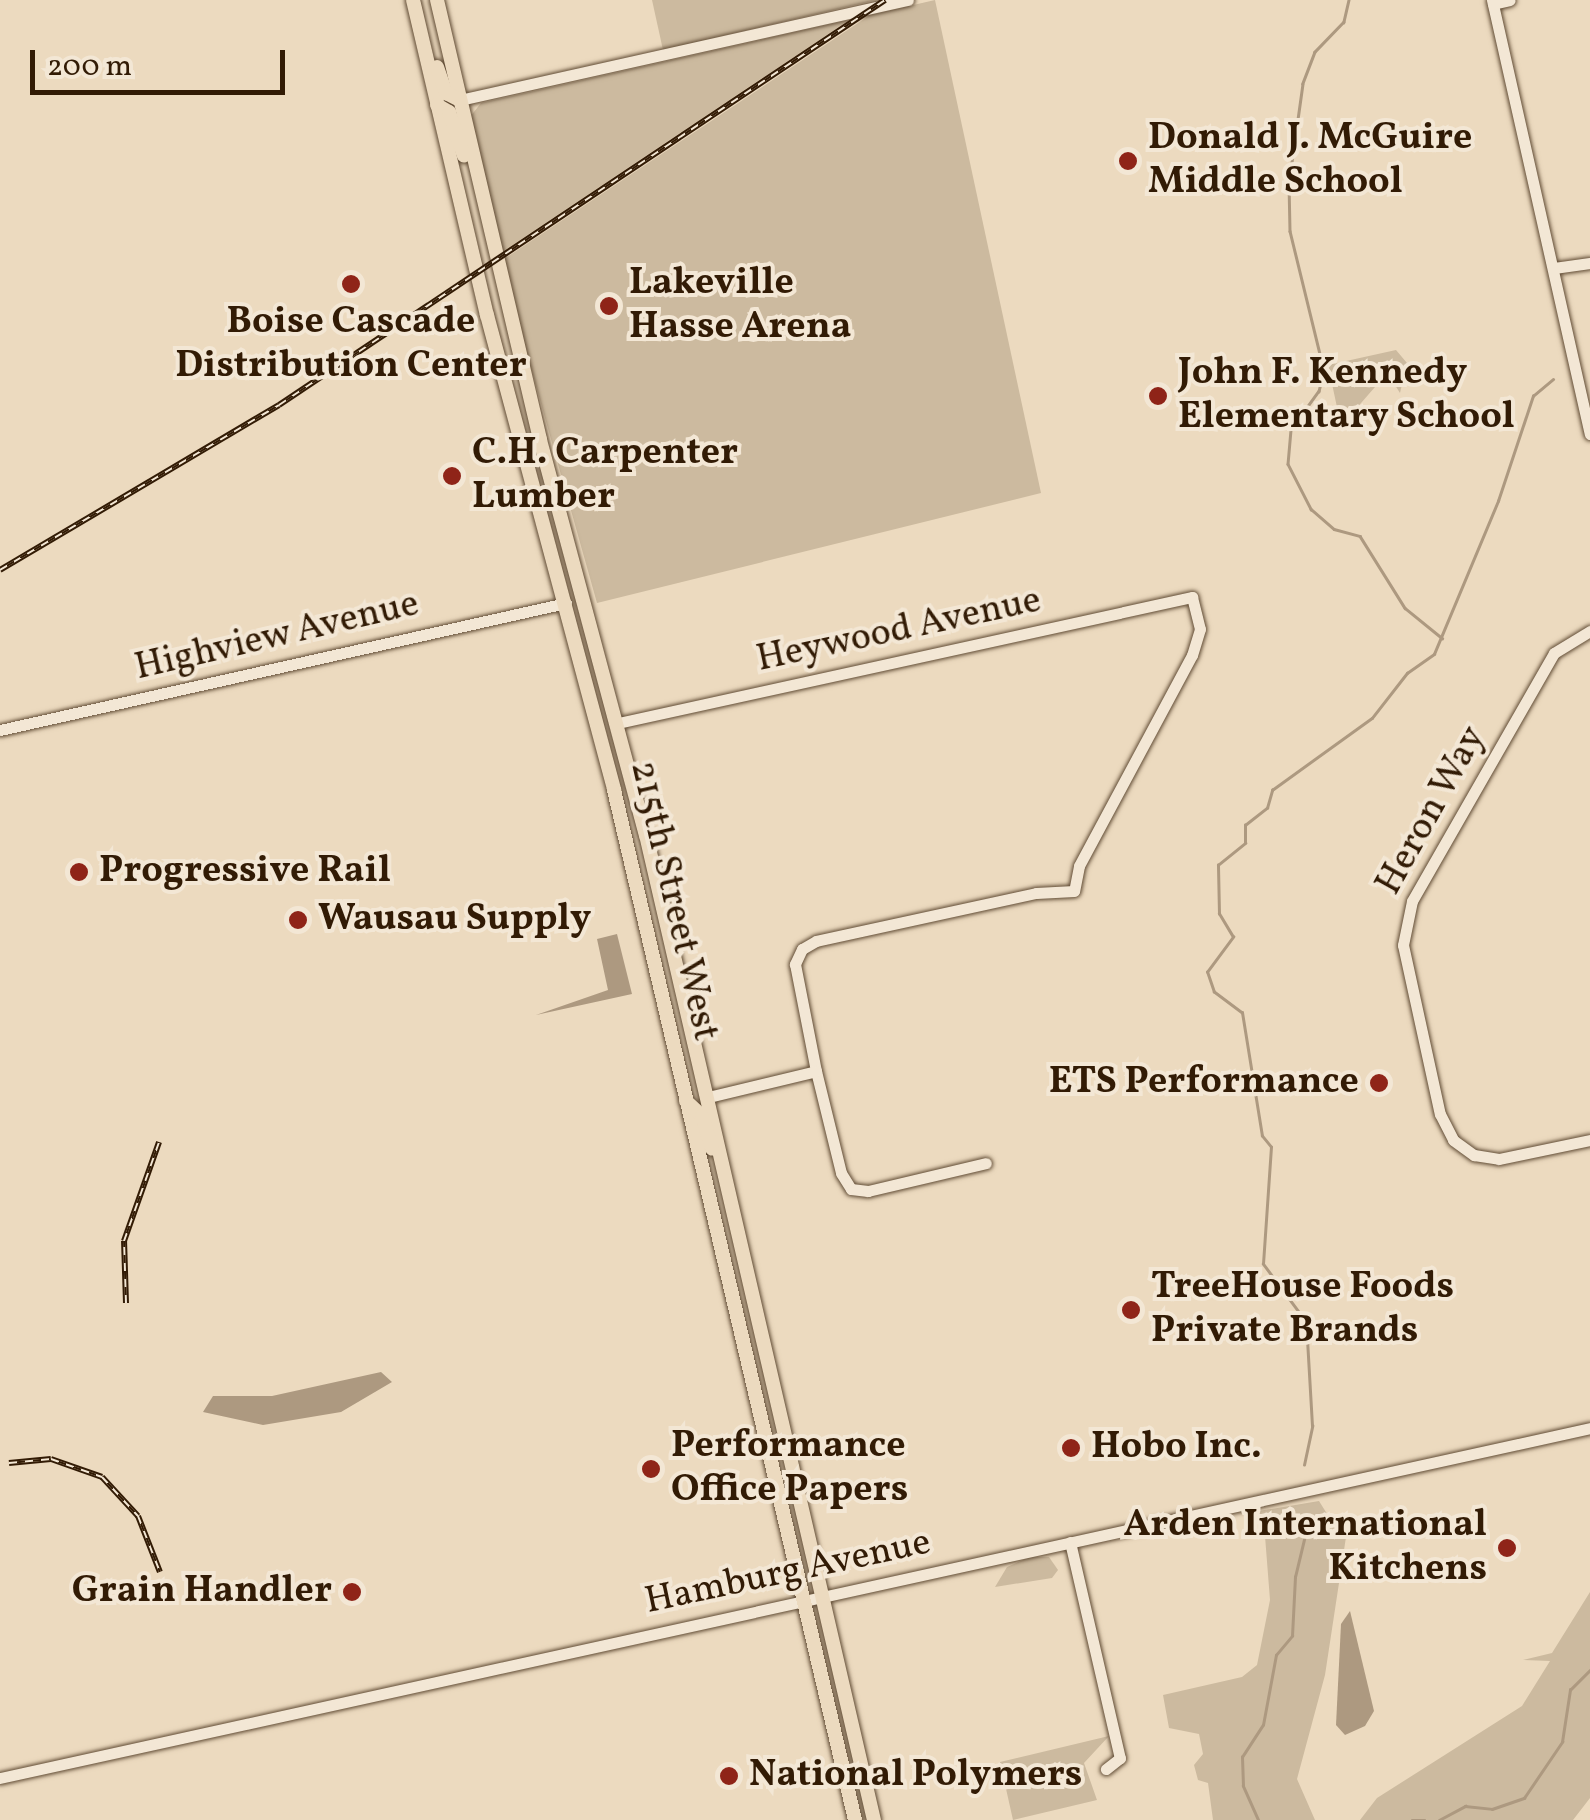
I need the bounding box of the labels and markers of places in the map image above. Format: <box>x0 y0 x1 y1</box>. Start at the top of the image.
place label: Donald J. McGuire Middle School <box>1148 116 1472 205</box>
marker: Donald J. McGuire Middle School <box>1117 150 1139 172</box>
place label: Lakeville Hasse Arena <box>629 261 852 350</box>
marker: Boise Cascade Distribution Center <box>340 273 362 295</box>
marker: Lakeville Hasse Arena <box>598 295 620 317</box>
place label: Boise Cascade Distribution Center <box>175 300 527 389</box>
place label: John F. Kennedy Elementary School <box>1178 351 1515 440</box>
marker: John F. Kennedy Elementary School <box>1147 385 1169 407</box>
place label: C.H. Carpenter Lumber <box>472 431 738 520</box>
marker: C.H. Carpenter Lumber <box>441 465 463 487</box>
place label: Progressive Rail <box>99 849 391 895</box>
marker: Progressive Rail <box>68 861 90 883</box>
place label: Wausau Supply <box>318 897 591 943</box>
marker: Wausau Supply <box>287 909 309 931</box>
place label: ETS Performance <box>1049 1060 1359 1106</box>
marker: ETS Performance <box>1368 1072 1390 1094</box>
place label: TreeHouse Foods Private Brands <box>1151 1265 1454 1355</box>
marker: TreeHouse Foods Private Brands <box>1120 1299 1142 1321</box>
place label: Performance Office Papers <box>671 1424 908 1514</box>
place label: Hobo Inc. <box>1091 1425 1262 1471</box>
marker: Hobo Inc. <box>1060 1437 1082 1459</box>
marker: Performance Office Papers <box>640 1458 662 1480</box>
place label: Arden International Kitchens <box>1123 1503 1487 1592</box>
marker: Arden International Kitchens <box>1496 1537 1518 1559</box>
place label: Grain Handler <box>72 1569 332 1615</box>
marker: Grain Handler <box>341 1581 363 1603</box>
place label: National Polymers <box>749 1753 1082 1799</box>
marker: National Polymers <box>718 1765 740 1787</box>

